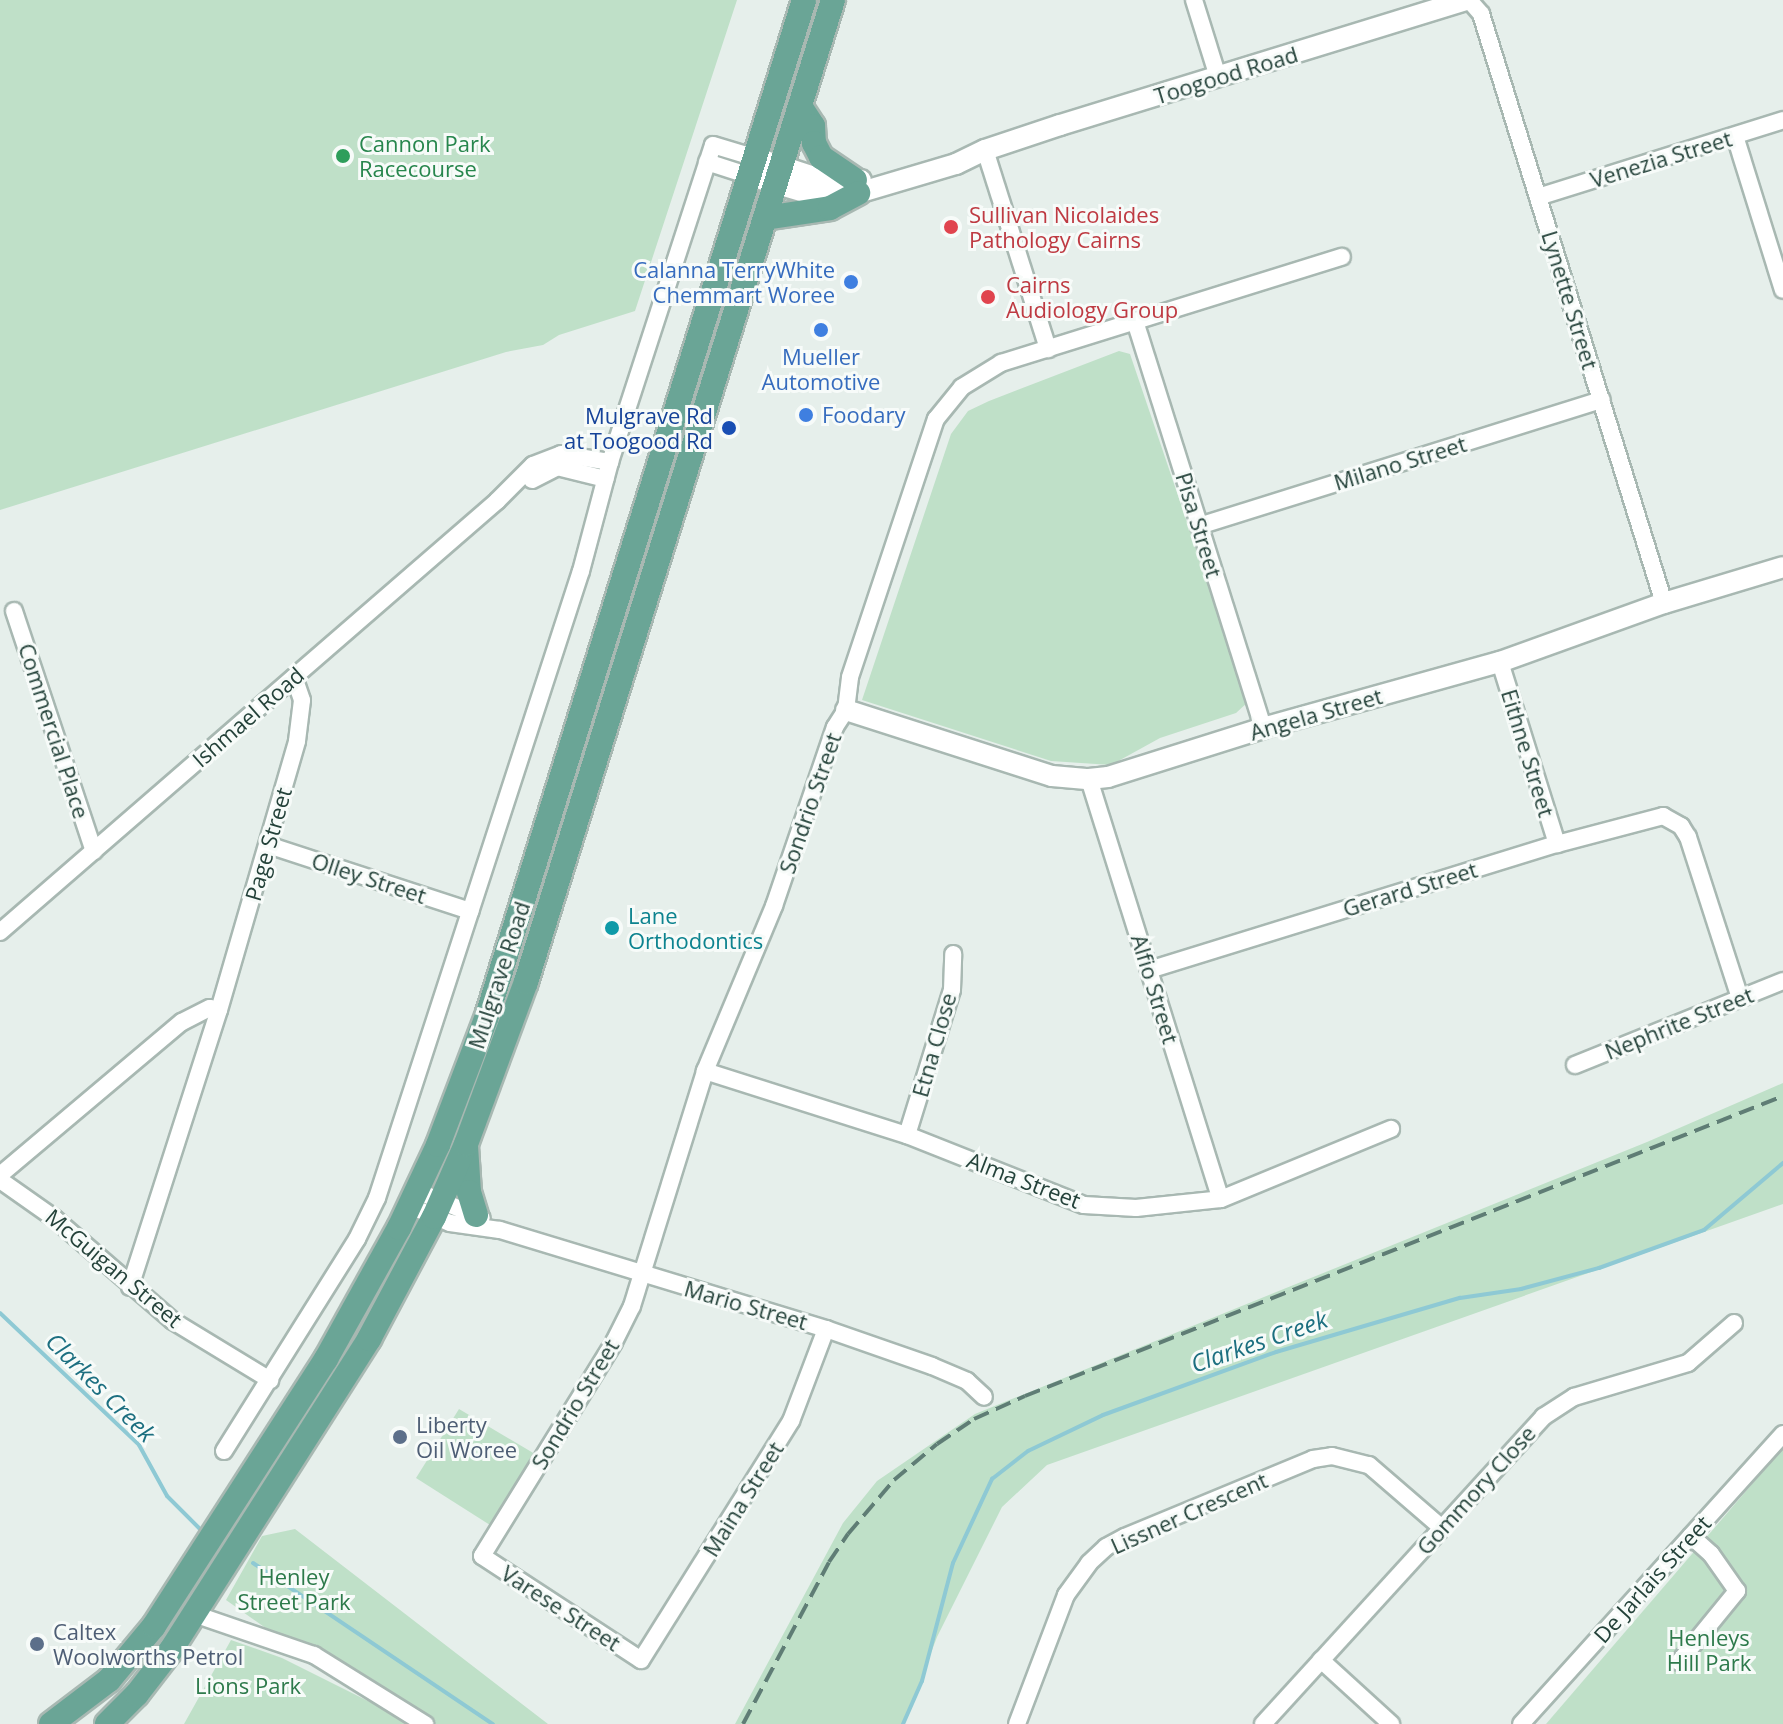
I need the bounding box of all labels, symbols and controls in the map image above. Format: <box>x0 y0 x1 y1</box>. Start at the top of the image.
street label: Toogood Road <box>1151 41 1301 109</box>
street label: Venezia Street <box>1587 125 1735 193</box>
place label: Cannon Park Racecourse <box>359 130 491 182</box>
marker: Cannon Park Racecourse <box>334 147 352 165</box>
place label: Sullivan Nicolaides Pathology Cairns <box>969 201 1159 252</box>
marker: Sullivan Nicolaides Pathology Cairns <box>940 216 962 238</box>
street label: Lynette Street <box>1536 228 1604 372</box>
place label: Calanna TerryWhite Chemmart Woree <box>633 256 835 308</box>
place label: Cairns Audiology Group <box>1006 271 1178 322</box>
marker: Calanna TerryWhite Chemmart Woree <box>842 273 860 291</box>
marker: Cairns Audiology Group <box>977 286 999 308</box>
marker: Mueller Automotive <box>812 321 830 339</box>
place label: Mueller Automotive <box>762 343 880 394</box>
place label: Mulgrave Rd at Toogood Rd <box>564 402 713 454</box>
place label: Foodary <box>822 402 906 428</box>
marker: Foodary <box>797 406 815 424</box>
marker: Mulgrave Rd at Toogood Rd <box>720 419 738 437</box>
street label: Milano Street <box>1331 430 1469 496</box>
street label: Pisa Street <box>1170 469 1228 581</box>
street label: Commercial Place <box>13 640 95 822</box>
street label: Ishmael Road <box>187 661 309 773</box>
street label: Angela Street <box>1247 682 1385 746</box>
street label: Eithne Street <box>1496 686 1560 820</box>
street label: Sondrio Street <box>774 729 846 877</box>
street label: Page Street <box>239 784 297 904</box>
street label: Olley Street <box>308 847 430 909</box>
street label: Gerard Street <box>1340 856 1480 922</box>
street label: Mulgrave Road <box>463 898 535 1052</box>
place label: Lane Orthodontics <box>628 902 763 954</box>
marker: Lane Orthodontics <box>603 919 621 937</box>
street label: Alfio Street <box>1126 931 1184 1047</box>
street label: Nephrite Street <box>1601 981 1757 1065</box>
street label: Etna Close <box>907 990 961 1100</box>
street label: Alma Street <box>964 1146 1084 1214</box>
street label: McGuigan Street <box>40 1203 188 1333</box>
street label: Mario Street <box>681 1275 811 1335</box>
water label: Clarkes Creek <box>1187 1304 1331 1378</box>
water label: Clarkes Creek <box>40 1326 162 1448</box>
street label: Sondrio Street <box>526 1334 624 1474</box>
place label: Liberty Oil Woree <box>416 1411 517 1462</box>
street label: Gommory Close <box>1411 1420 1541 1560</box>
marker: Liberty Oil Woree <box>391 1428 409 1446</box>
street label: Maina Street <box>697 1437 789 1561</box>
street label: Lissner Crescent <box>1107 1467 1271 1559</box>
street label: De Jarlais Street <box>1588 1510 1716 1648</box>
street label: Varese Street <box>496 1560 626 1656</box>
park label: Henley Street Park <box>237 1563 351 1614</box>
place label: Caltex Woolworths Petrol <box>53 1618 243 1670</box>
park label: Henleys Hill Park <box>1667 1624 1751 1676</box>
marker: Caltex Woolworths Petrol <box>28 1635 46 1653</box>
park label: Lions Park <box>195 1673 301 1699</box>

